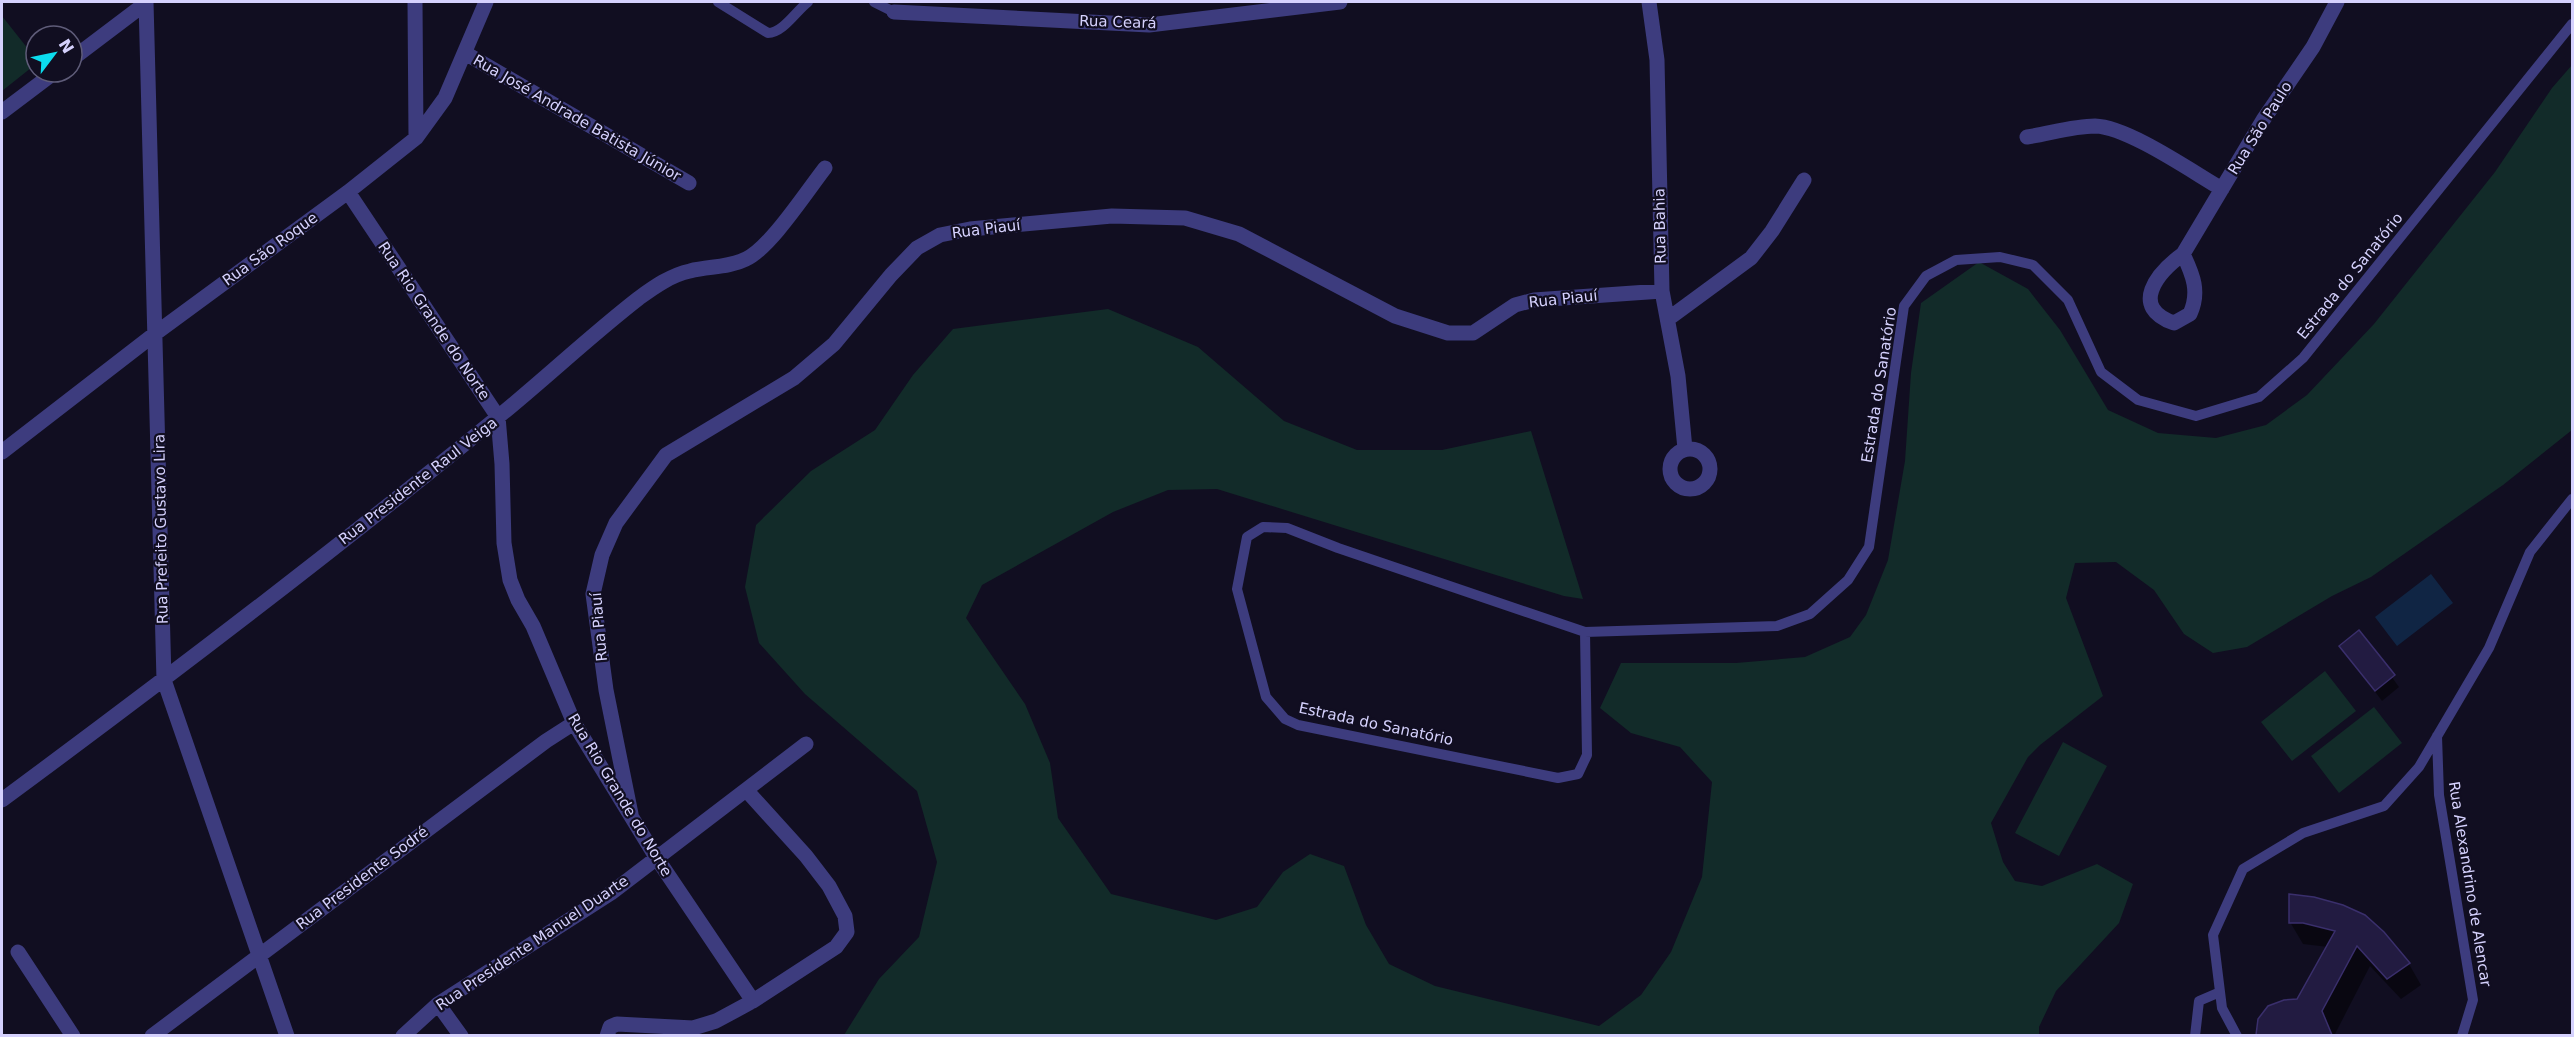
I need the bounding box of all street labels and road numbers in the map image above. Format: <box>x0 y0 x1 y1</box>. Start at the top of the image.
street label: Rua Ceará <box>1079 12 1157 32</box>
street label: Rua José Andrade Batista Júnior <box>470 51 685 185</box>
street label: Rua São Paulo <box>2224 78 2296 178</box>
street label: Rua Bahia <box>1650 188 1670 264</box>
street label: Rua São Roque <box>219 208 321 290</box>
street label: Estrada do Sanatório <box>2293 209 2407 343</box>
street label: Rua Piauí <box>951 216 1022 242</box>
street label: Rua Rio Grande do Norte <box>374 238 494 404</box>
street label: Rua Piauí <box>1528 286 1599 312</box>
street label: Estrada do Sanatório <box>1858 306 1900 464</box>
street label: Rua Presidente Raul Veiga <box>335 414 501 548</box>
street label: Rua Prefeito Gustavo Lira <box>150 434 172 624</box>
street label: Rua Piauí <box>587 591 611 662</box>
street label: Estrada do Sanatório <box>1297 699 1455 749</box>
street label: Rua Rio Grande do Norte <box>564 710 676 880</box>
street label: Rua Alexandrino de Alencar <box>2445 780 2495 989</box>
street label: Rua Presidente Sodré <box>293 823 431 933</box>
street label: Rua Presidente Manuel Duarte <box>432 872 632 1014</box>

